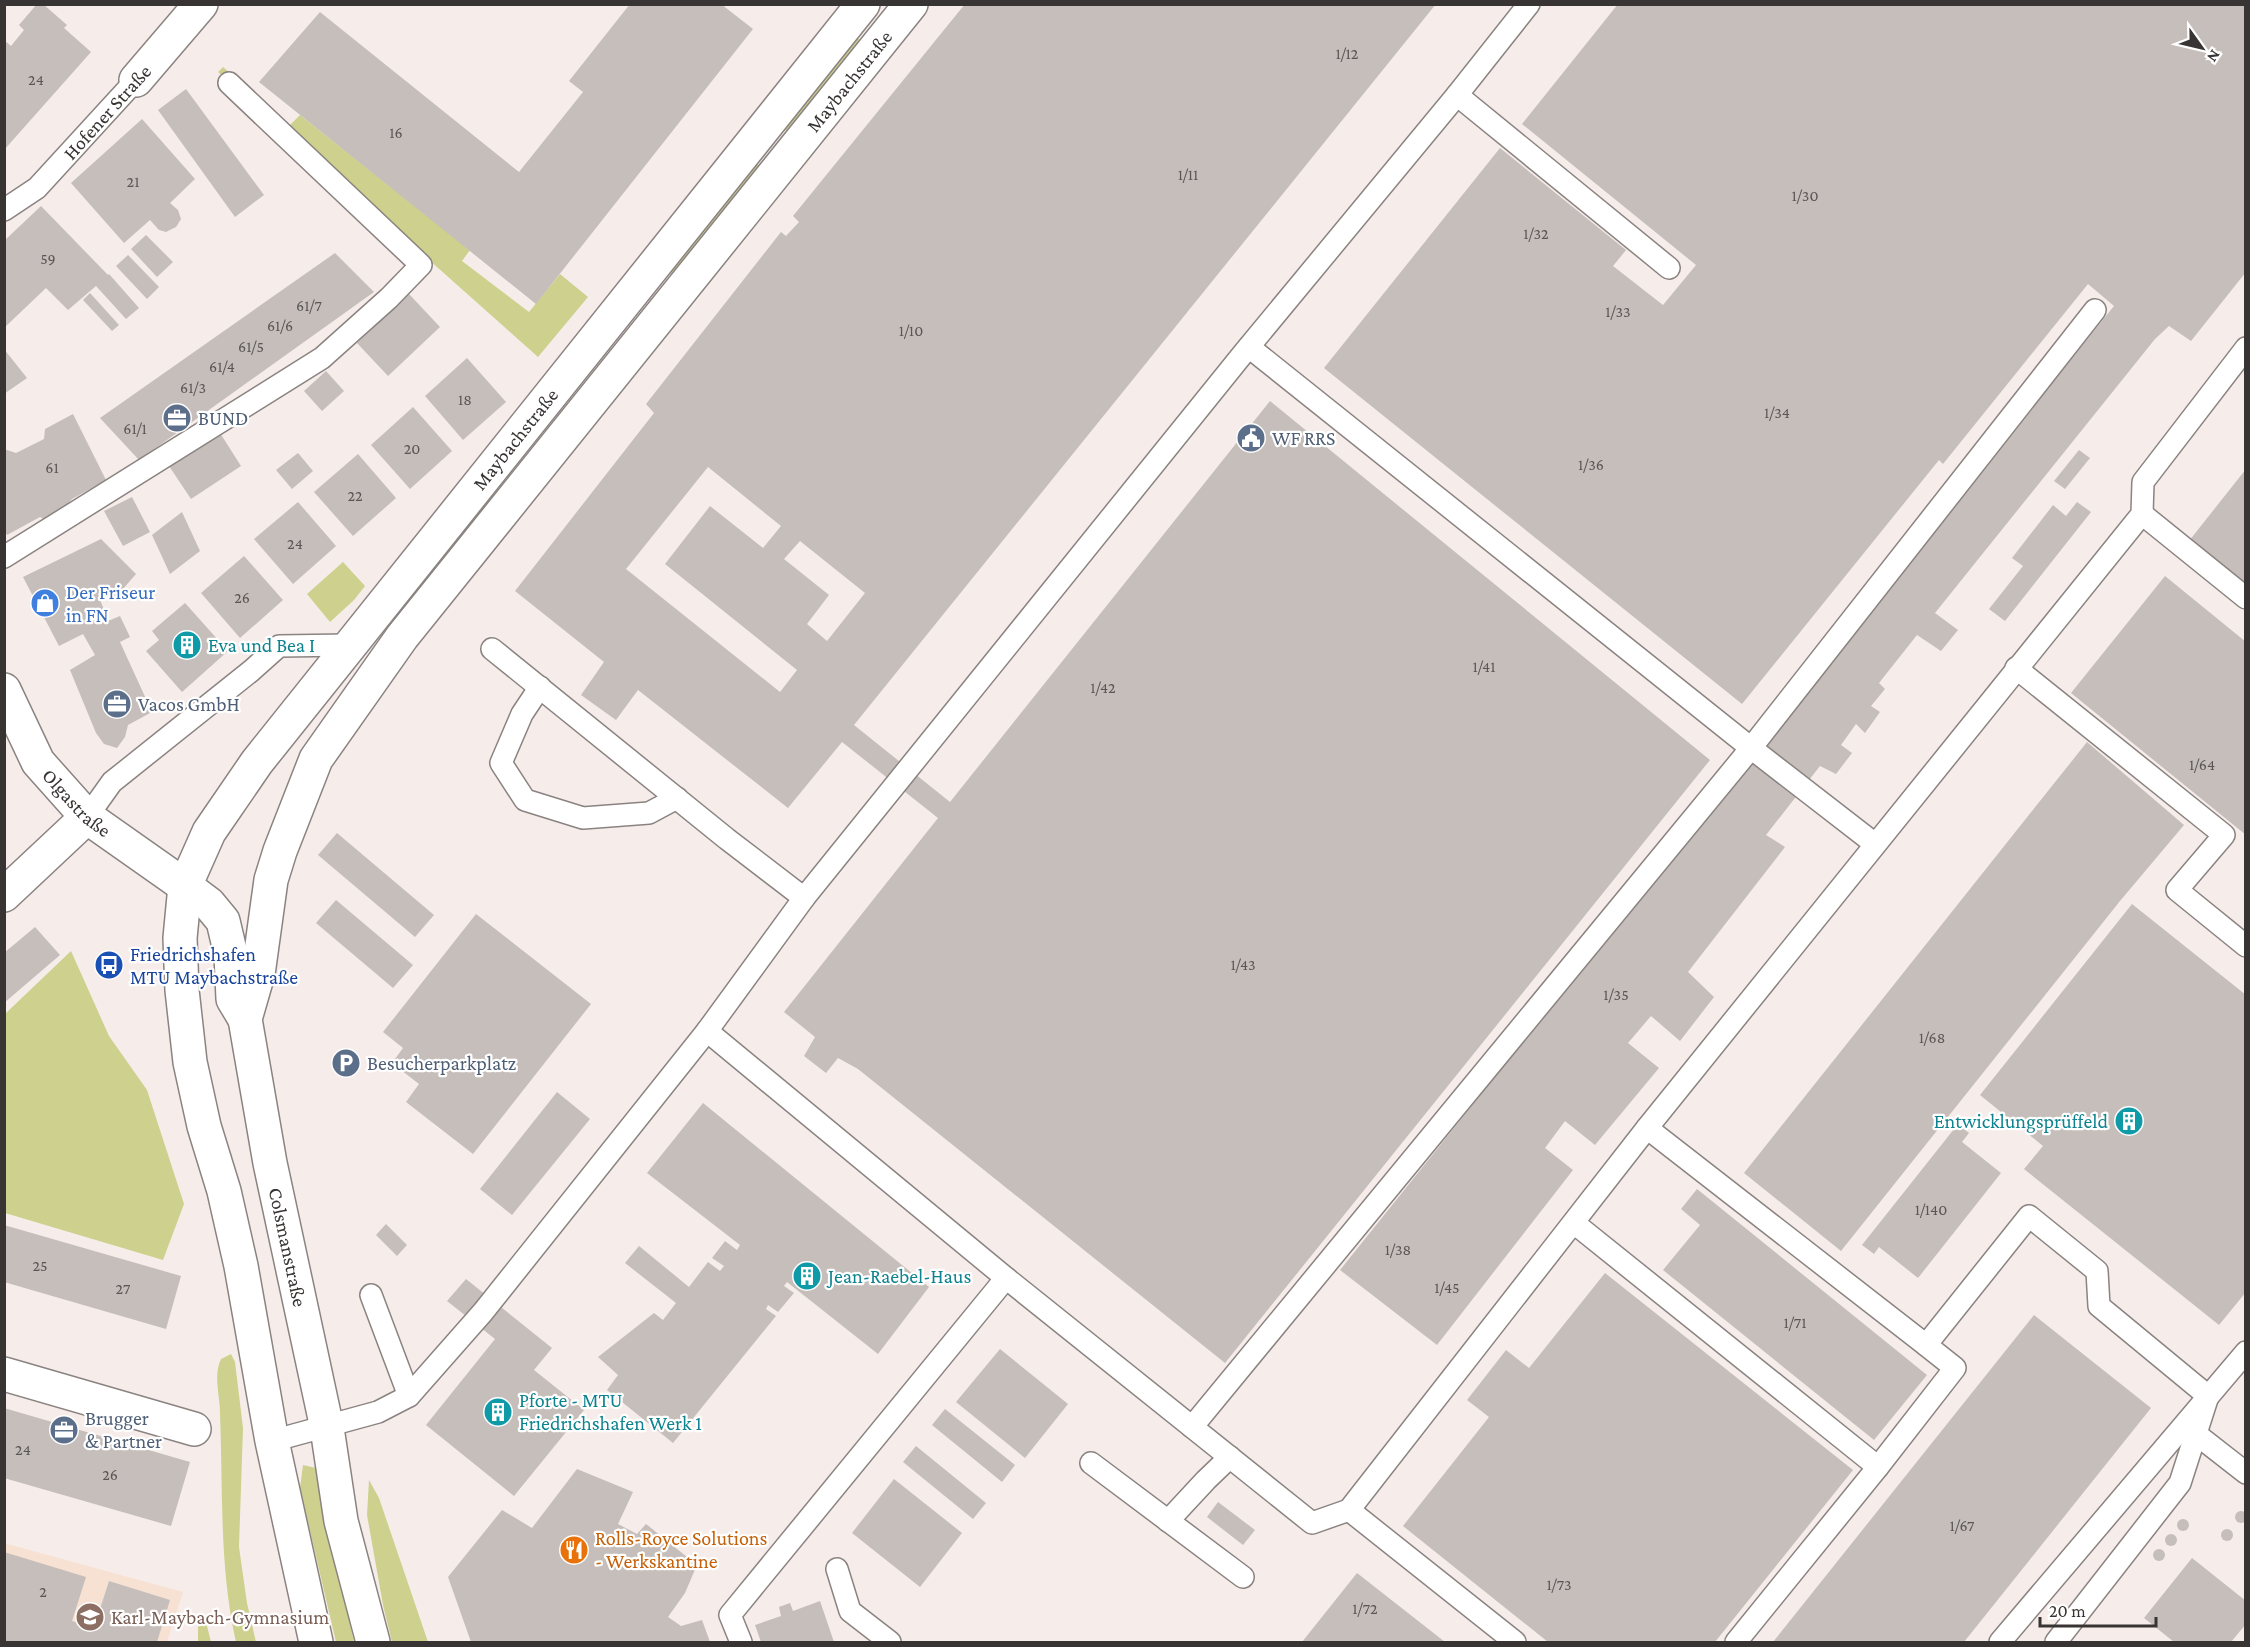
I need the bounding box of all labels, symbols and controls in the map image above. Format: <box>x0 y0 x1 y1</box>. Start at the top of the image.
north arrow <box>2172 18 2232 78</box>
street label: Maybachstraße <box>802 26 897 136</box>
house number: 1/12 <box>1336 45 1359 62</box>
text: N <box>2204 47 2224 65</box>
street label: Hofener Straße <box>59 60 155 164</box>
house number: 24 <box>28 71 44 88</box>
house number: 16 <box>389 124 403 141</box>
house number: 1/11 <box>1178 166 1198 183</box>
house number: 21 <box>127 173 139 190</box>
house number: 1/30 <box>1792 187 1818 204</box>
house number: 1/32 <box>1523 225 1549 242</box>
house number: 59 <box>40 250 56 267</box>
house number: 61/7 <box>296 297 323 314</box>
house number: 1/33 <box>1605 303 1631 320</box>
house number: 61/6 <box>267 317 293 334</box>
house number: 1/10 <box>899 322 923 339</box>
house number: 61/5 <box>238 338 264 355</box>
house number: 61/4 <box>209 358 235 375</box>
house number: 61/3 <box>180 379 206 396</box>
street label: Maybachstraße <box>468 384 563 494</box>
house number: 18 <box>458 391 472 408</box>
office icon: BUND <box>161 402 193 434</box>
house number: 1/34 <box>1764 404 1790 421</box>
place label: BUND <box>198 407 248 429</box>
house number: 61/1 <box>123 420 147 437</box>
public building icon: WF RRS <box>1235 422 1267 454</box>
place label: WF RRS <box>1272 427 1335 449</box>
house number: 20 <box>404 440 420 457</box>
house number: 1/36 <box>1578 456 1604 473</box>
house number: 61 <box>45 459 59 476</box>
house number: 22 <box>347 487 363 504</box>
house number: 24 <box>287 535 303 552</box>
place label: Der Friseur in FN <box>66 581 155 626</box>
shop icon: Der Friseur in FN <box>29 587 61 619</box>
house number: 26 <box>234 589 250 606</box>
building icon: Eva und Bea I <box>171 629 203 661</box>
place label: Eva und Bea I <box>208 634 315 656</box>
house number: 1/41 <box>1472 658 1496 675</box>
house number: 1/42 <box>1090 679 1116 696</box>
office icon: Vacos GmbH <box>101 688 133 720</box>
place label: Vacos GmbH <box>138 693 240 715</box>
house number: 1/64 <box>2189 756 2215 773</box>
street label: Olgastraße <box>38 764 115 841</box>
place label: Friedrichshafen MTU Maybachstraße <box>130 943 298 989</box>
bus stop icon: Friedrichshafen MTU Maybachstraße <box>93 949 125 981</box>
house number: 1/43 <box>1230 956 1256 973</box>
house number: 1/35 <box>1603 986 1629 1003</box>
house number: 1/68 <box>1919 1029 1945 1046</box>
parking icon: Besucherparkplatz <box>330 1047 362 1079</box>
place label: Besucherparkplatz <box>367 1052 516 1075</box>
building icon: Entwicklungsprüffeld <box>2113 1105 2145 1137</box>
place label: Entwicklungsprüffeld <box>1934 1110 2108 1133</box>
street label: Colsmanstraße <box>265 1185 311 1309</box>
house number: 1/140 <box>1915 1201 1947 1218</box>
house number: 1/38 <box>1385 1241 1411 1258</box>
house number: 25 <box>32 1257 48 1274</box>
building icon: Jean-Raebel-Haus <box>791 1260 823 1292</box>
place label: Jean-Raebel-Haus <box>826 1265 971 1288</box>
house number: 1/45 <box>1434 1279 1460 1296</box>
house number: 27 <box>116 1280 131 1297</box>
house number: 1/71 <box>1783 1314 1807 1331</box>
place label: Pforte - MTU Friedrichshafen Werk 1 <box>519 1389 702 1434</box>
building icon: Pforte - MTU Friedrichshafen Werk 1 <box>482 1396 514 1428</box>
place label: Brugger & Partner <box>85 1407 162 1452</box>
office icon: Brugger & Partner <box>48 1414 80 1446</box>
house number: 24 <box>15 1441 31 1458</box>
house number: 26 <box>102 1466 118 1483</box>
house number: 1/67 <box>1950 1517 1975 1534</box>
place label: Rolls-Royce Solutions - Werkskantine <box>595 1527 768 1572</box>
restaurant icon: Rolls-Royce Solutions - Werkskantine <box>558 1534 590 1566</box>
house number: 1/73 <box>1546 1576 1572 1593</box>
house number: 2 <box>39 1583 47 1600</box>
scale bar <box>2040 1590 2156 1628</box>
house number: 1/72 <box>1352 1600 1378 1617</box>
school or university icon: Karl-Maybach-Gymnasium <box>74 1601 106 1633</box>
text: 20 m <box>2049 1601 2086 1621</box>
place label: Karl-Maybach-Gymnasium <box>111 1606 329 1629</box>

